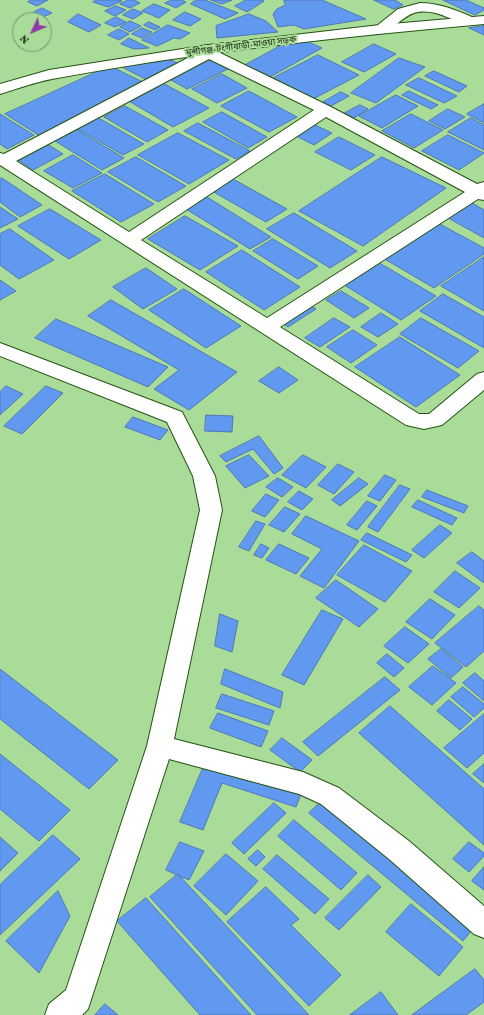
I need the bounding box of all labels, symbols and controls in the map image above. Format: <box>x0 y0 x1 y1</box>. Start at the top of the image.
north arrow <box>12 12 52 52</box>
text: N <box>17 33 31 47</box>
street label: মুন্সীগঞ্জ-টংগীবাড়ী-মাওয়া সড়ক <box>185 34 297 58</box>

